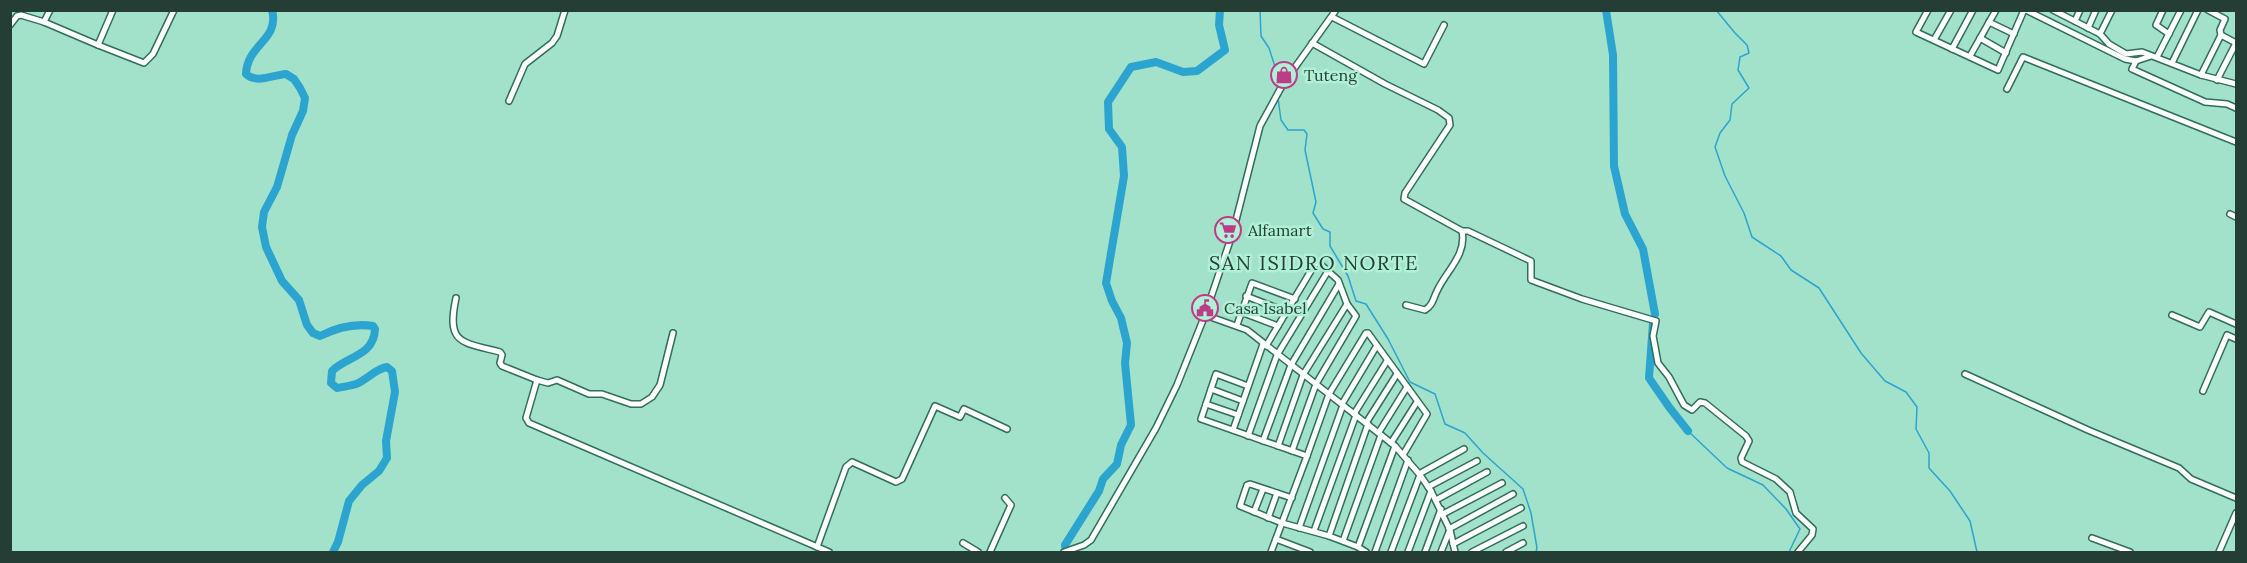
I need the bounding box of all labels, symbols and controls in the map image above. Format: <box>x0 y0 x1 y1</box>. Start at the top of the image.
shop icon: Tuteng <box>1269 60 1299 90</box>
place label: Tuteng <box>1304 65 1358 85</box>
supermarket icon: Alfamart <box>1213 215 1243 245</box>
place label: Alfamart <box>1247 220 1313 240</box>
district label: SAN ISIDRO NORTE <box>1209 250 1419 275</box>
public building icon: Casa Isabel <box>1190 293 1220 323</box>
place label: Casa Isabel <box>1224 298 1307 318</box>

